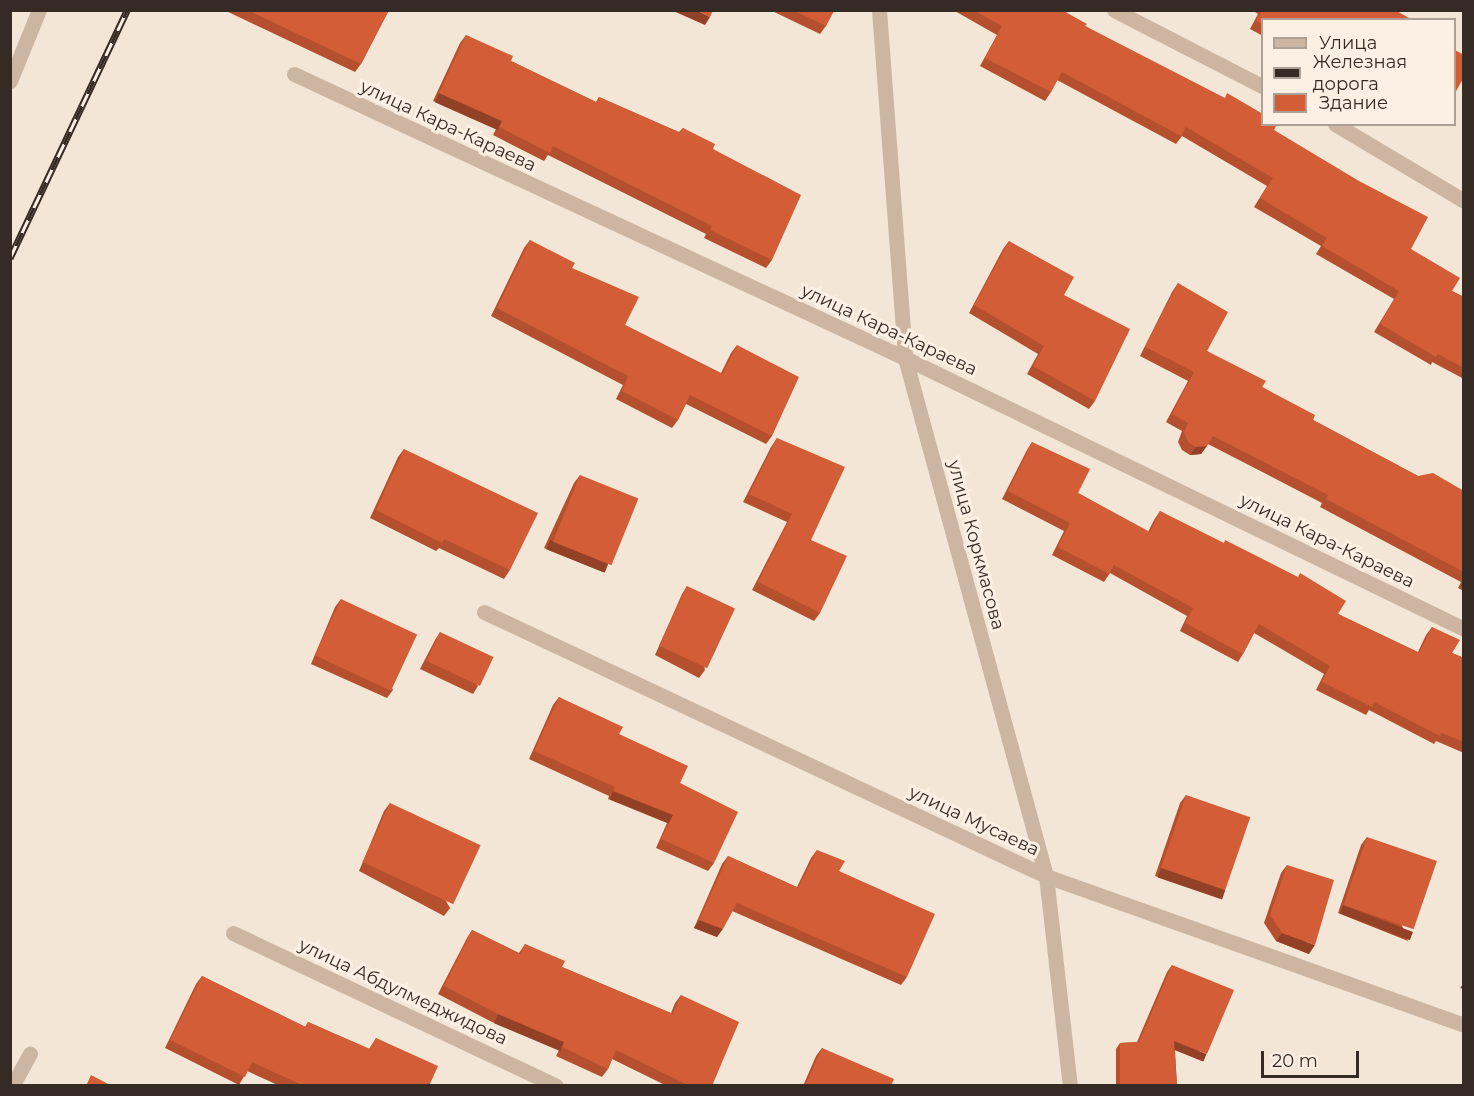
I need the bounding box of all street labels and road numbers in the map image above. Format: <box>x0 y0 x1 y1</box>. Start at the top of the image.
street label: улица Кара-Караева <box>357 76 539 176</box>
street label: улица Кара-Караева <box>798 280 980 380</box>
street label: улица Коркмасова <box>943 458 1009 632</box>
street label: улица Кара-Караева <box>1236 489 1418 593</box>
street label: улица Мусаева <box>905 781 1043 861</box>
street label: улица Абдулмеджидова <box>295 934 511 1050</box>

